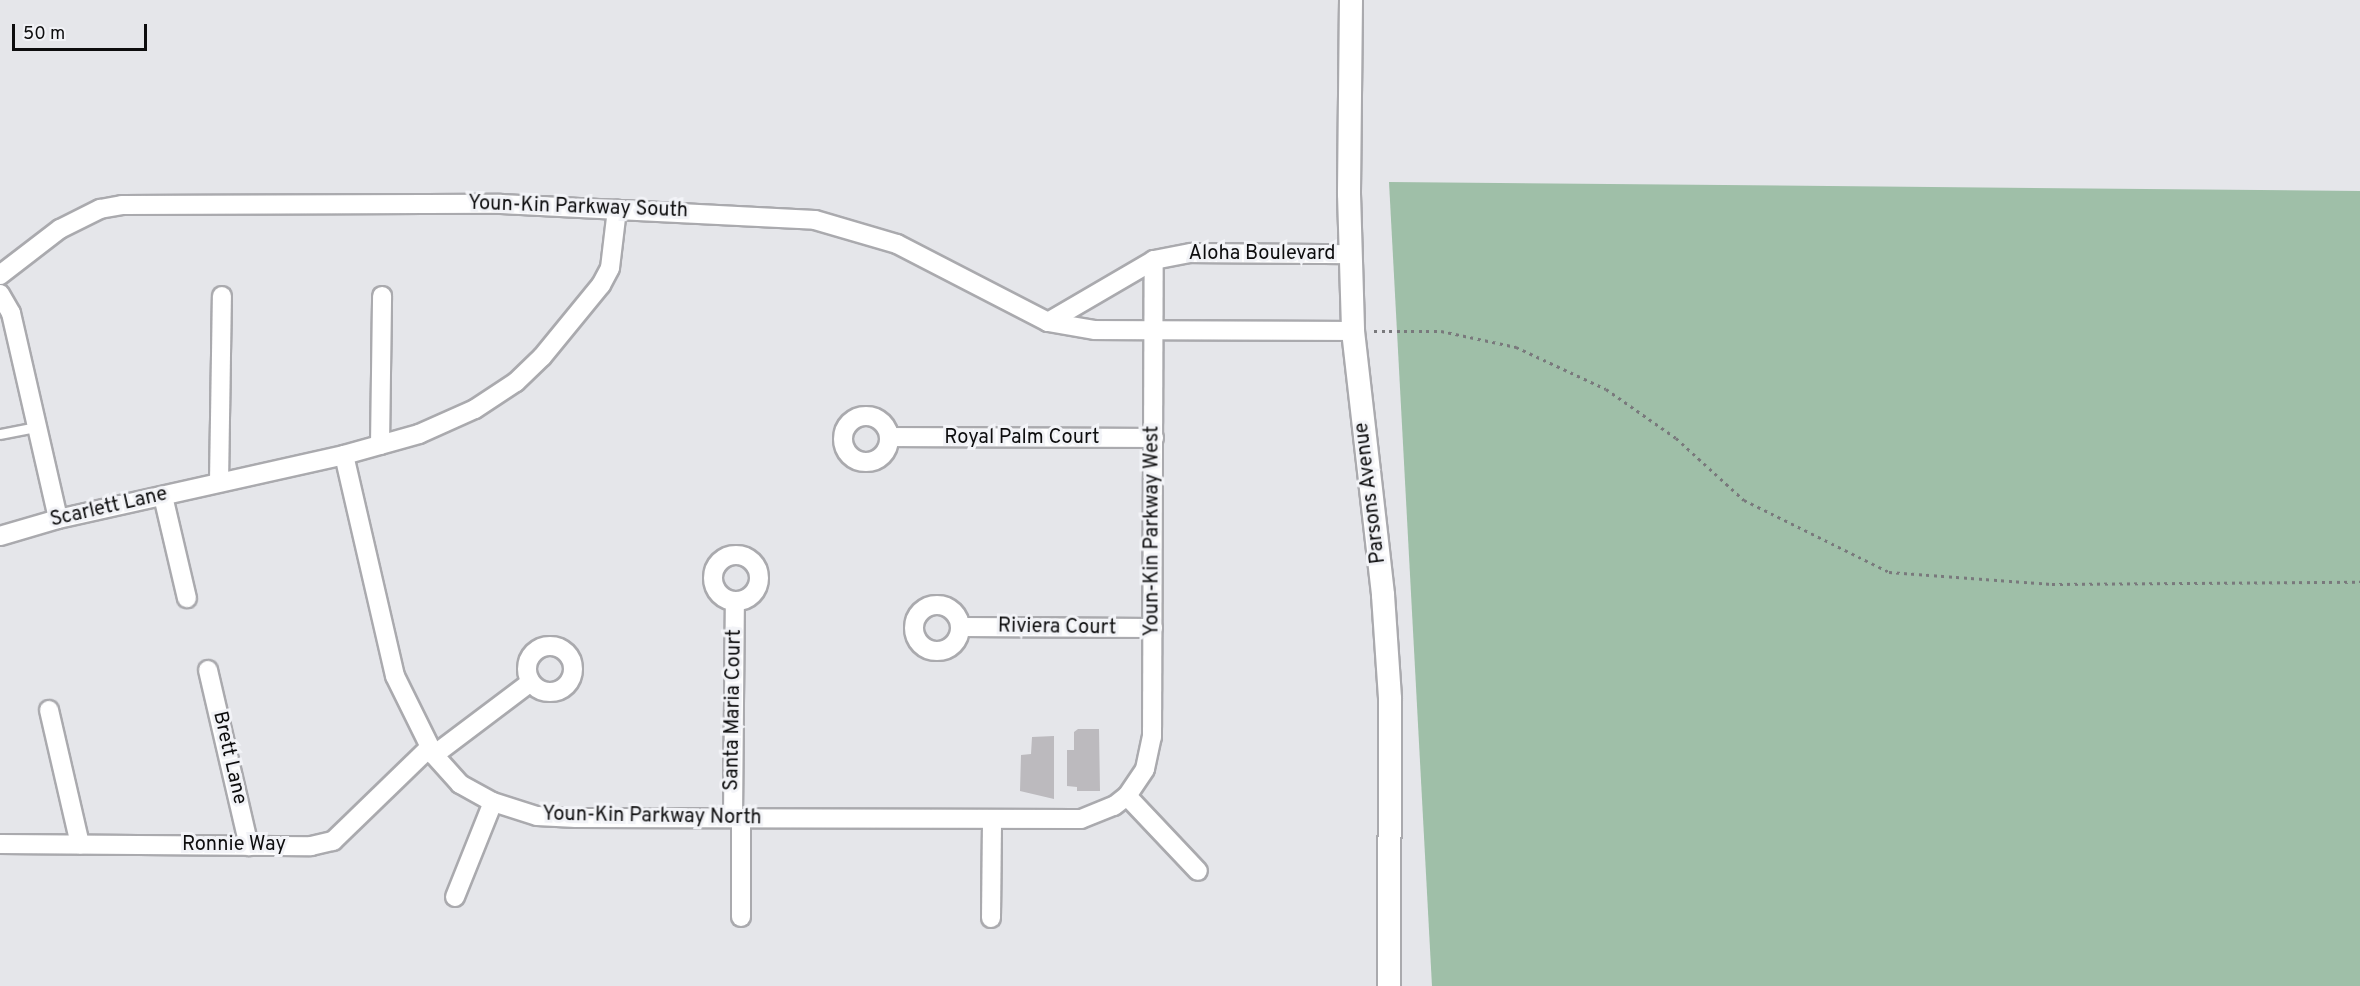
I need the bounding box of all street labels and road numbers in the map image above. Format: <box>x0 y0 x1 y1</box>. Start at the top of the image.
street label: Youn-Kin Parkway South <box>468 192 688 224</box>
street label: Aloha Boulevard <box>1188 242 1336 266</box>
street label: Parsons Avenue <box>1350 421 1392 565</box>
street label: Youn-Kin Parkway West <box>1141 425 1165 637</box>
street label: Royal Palm Court <box>944 426 1100 450</box>
street label: Scarlett Lane <box>48 483 170 533</box>
street label: Riviera Court <box>998 615 1116 641</box>
street label: Santa Maria Court <box>721 629 747 791</box>
street label: Brett Lane <box>207 709 251 807</box>
street label: Youn-Kin Parkway North <box>542 803 762 831</box>
street label: Ronnie Way <box>182 833 286 857</box>

